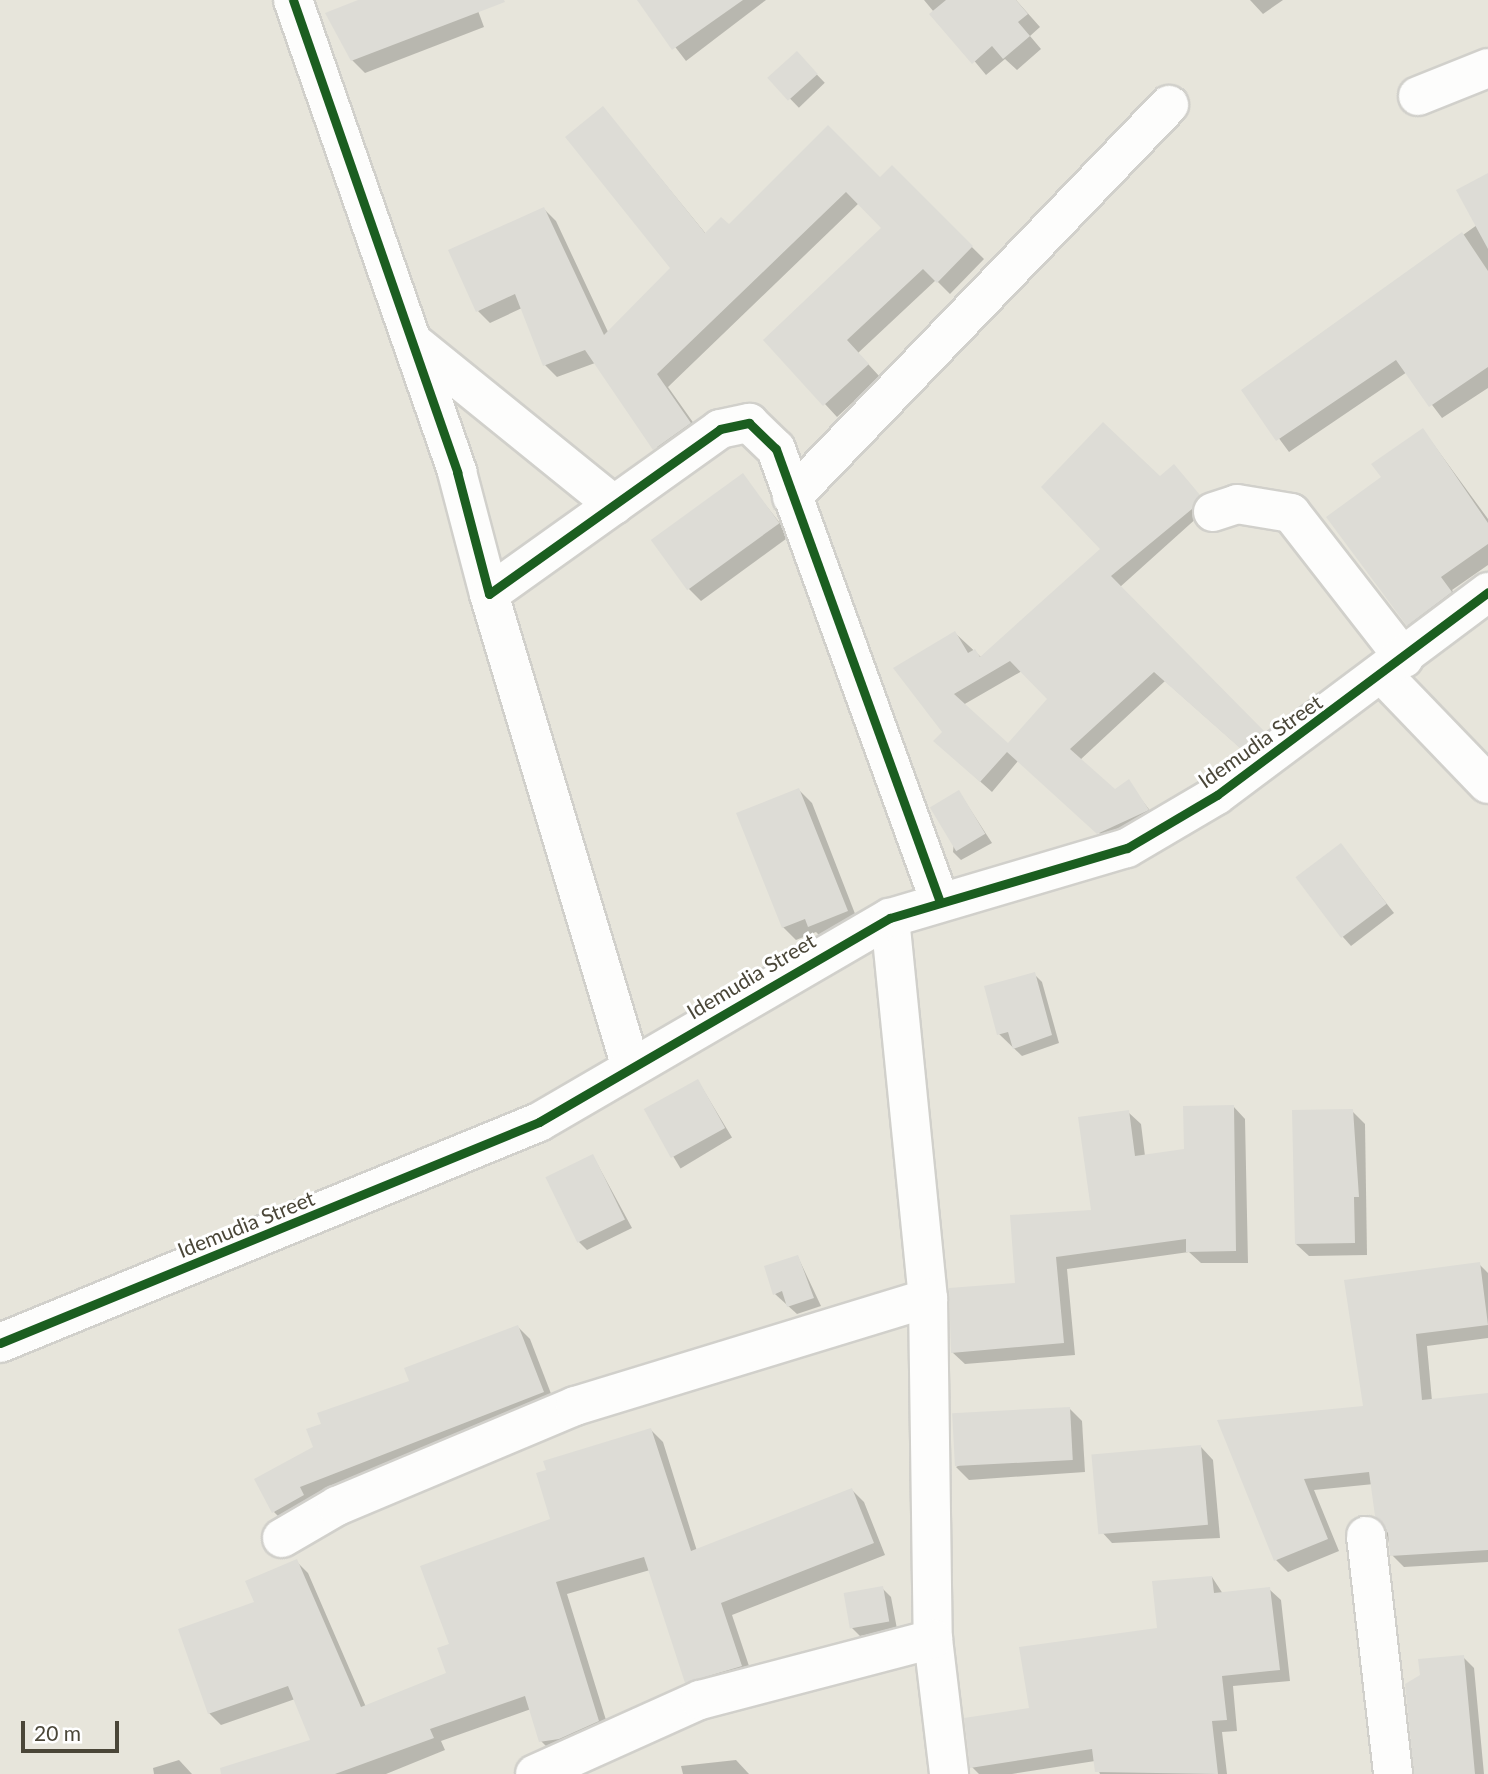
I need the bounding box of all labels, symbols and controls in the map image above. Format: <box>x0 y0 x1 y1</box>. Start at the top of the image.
street label: Idemudia Street <box>1193 689 1327 793</box>
street label: Idemudia Street <box>682 928 820 1024</box>
street label: Idemudia Street <box>174 1185 318 1263</box>
scale bar <box>24 1708 122 1752</box>
text: 20 m <box>34 1720 81 1745</box>

